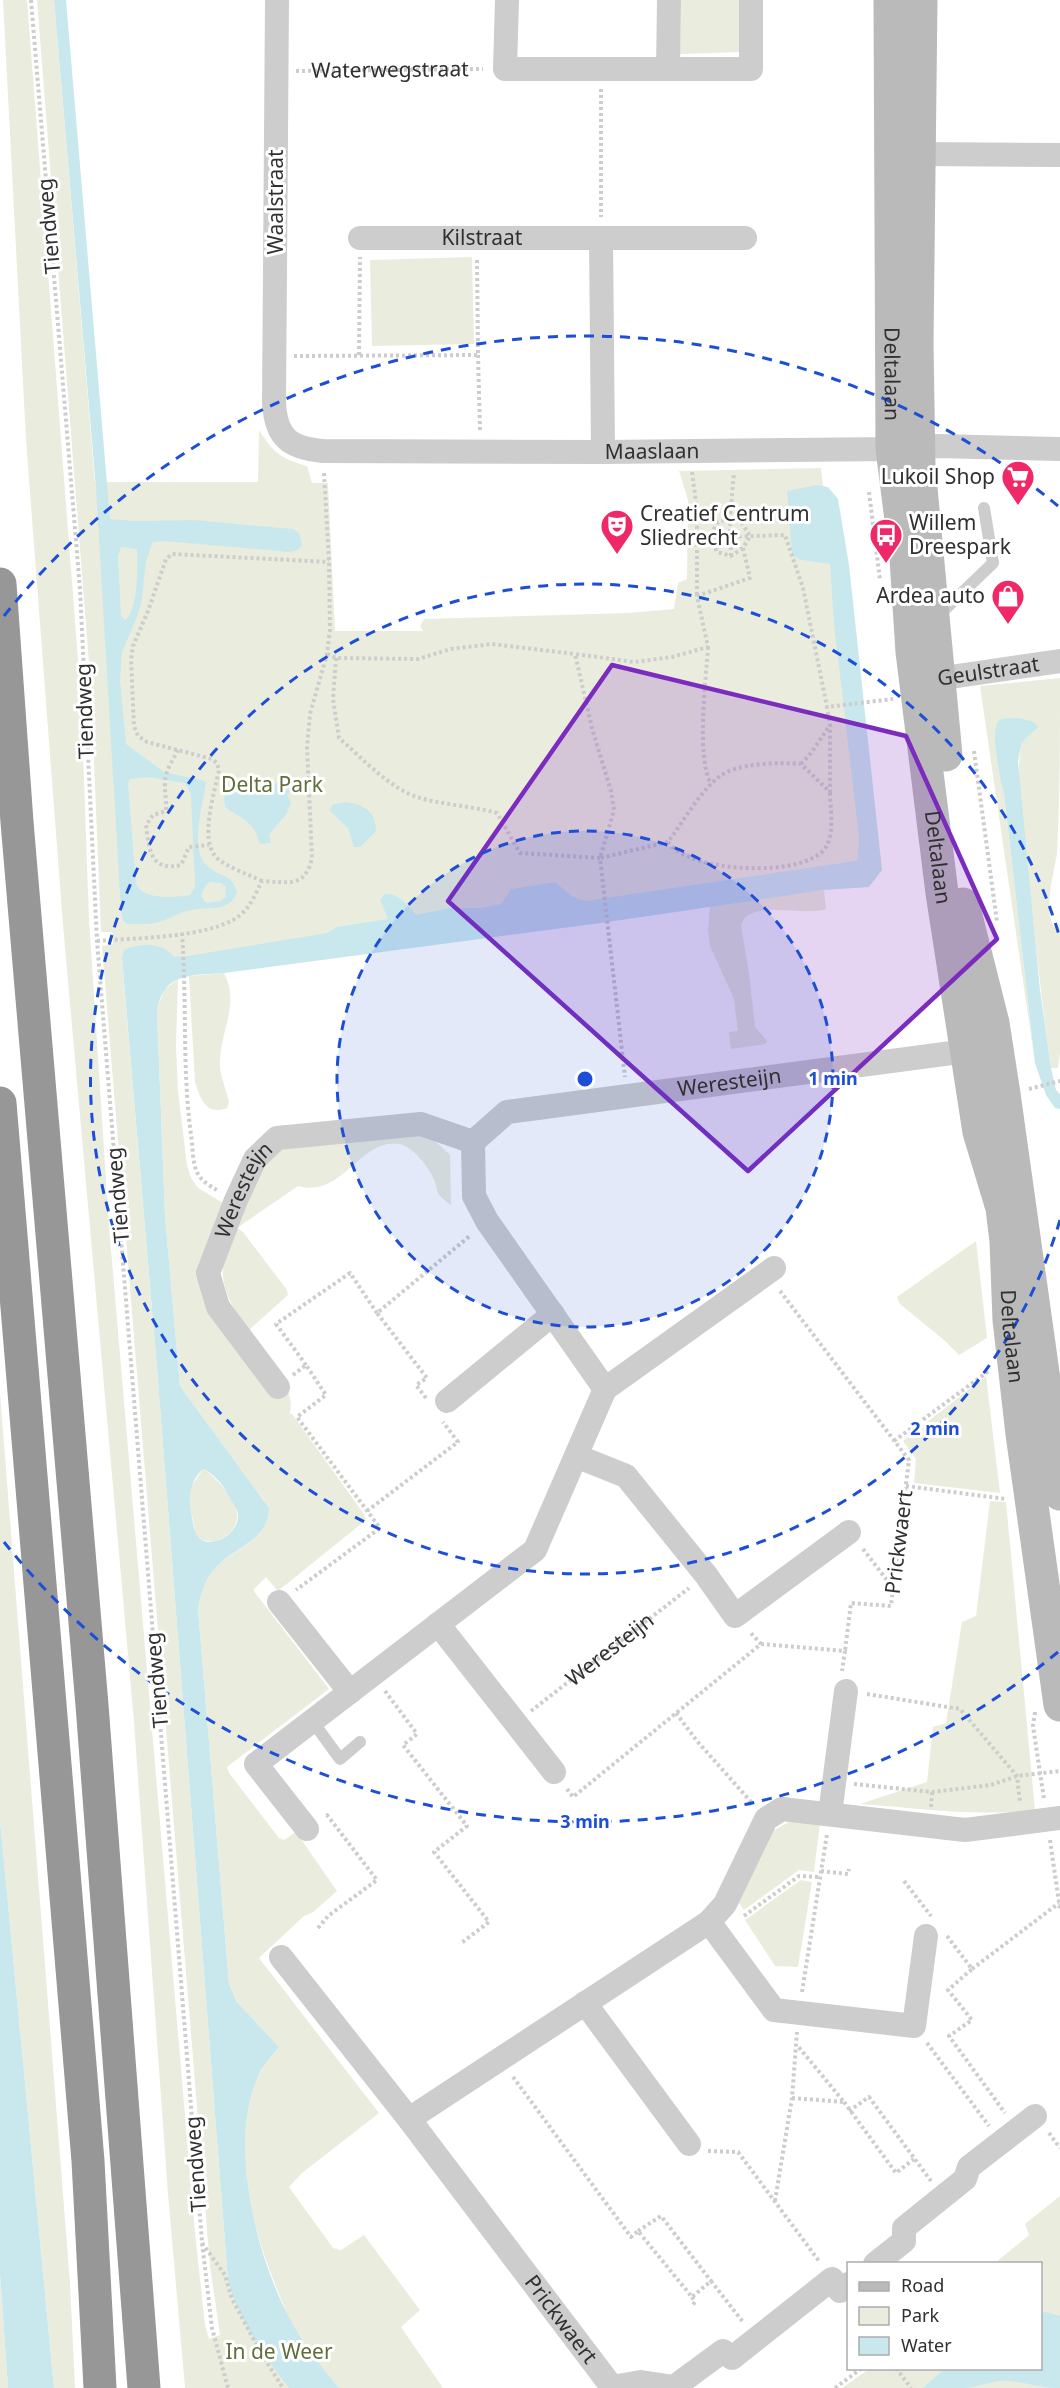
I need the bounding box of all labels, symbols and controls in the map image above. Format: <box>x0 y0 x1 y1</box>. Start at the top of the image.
street label: Waterwegstraat <box>311 54 469 84</box>
street label: Waalstraat <box>261 149 289 255</box>
street label: Tiendweg <box>30 177 66 275</box>
street label: Kilstraat <box>442 223 523 251</box>
street label: Deltalaan <box>878 327 907 421</box>
street label: Maaslaan <box>605 436 700 465</box>
supermarket icon: Lukoil Shop <box>1000 459 1036 506</box>
place label: Lukoil Shop <box>881 462 995 490</box>
place label: Creatief Centrum Sliedrecht <box>640 499 810 551</box>
theatre icon: Creatief Centrum Sliedrecht <box>599 508 635 555</box>
place label: Willem Dreespark <box>909 508 1012 560</box>
bus stop icon: Willem Dreespark <box>868 517 904 564</box>
shop icon: Ardea auto <box>990 578 1026 625</box>
place label: Ardea auto <box>876 581 985 609</box>
street label: Geulstraat <box>935 649 1041 692</box>
street label: Tiendweg <box>68 663 100 760</box>
park label: Delta Park <box>221 770 324 798</box>
street label: Deltalaan <box>919 809 959 906</box>
street label: Weresteijn <box>676 1061 783 1102</box>
text: 1 min <box>808 1066 858 1090</box>
centre of rings <box>575 1069 595 1089</box>
street label: Weresteijn <box>208 1135 278 1242</box>
street label: Tiendweg <box>99 1146 135 1244</box>
street label: Deltalaan <box>995 1289 1031 1385</box>
text: 2 min <box>910 1416 960 1440</box>
street label: Prickwaert <box>878 1488 918 1595</box>
street label: Weresteijn <box>559 1606 659 1692</box>
street label: Tiendweg <box>138 1631 174 1729</box>
text: 3 min <box>560 1809 610 1833</box>
street label: Tiendweg <box>178 2115 212 2213</box>
legend <box>847 2262 1042 2370</box>
street label: Prickwaert <box>519 2269 605 2369</box>
text: Road <box>901 2273 944 2297</box>
text: Park <box>901 2303 939 2327</box>
text: Water <box>901 2333 952 2357</box>
park label: In de Weer <box>225 2337 333 2365</box>

